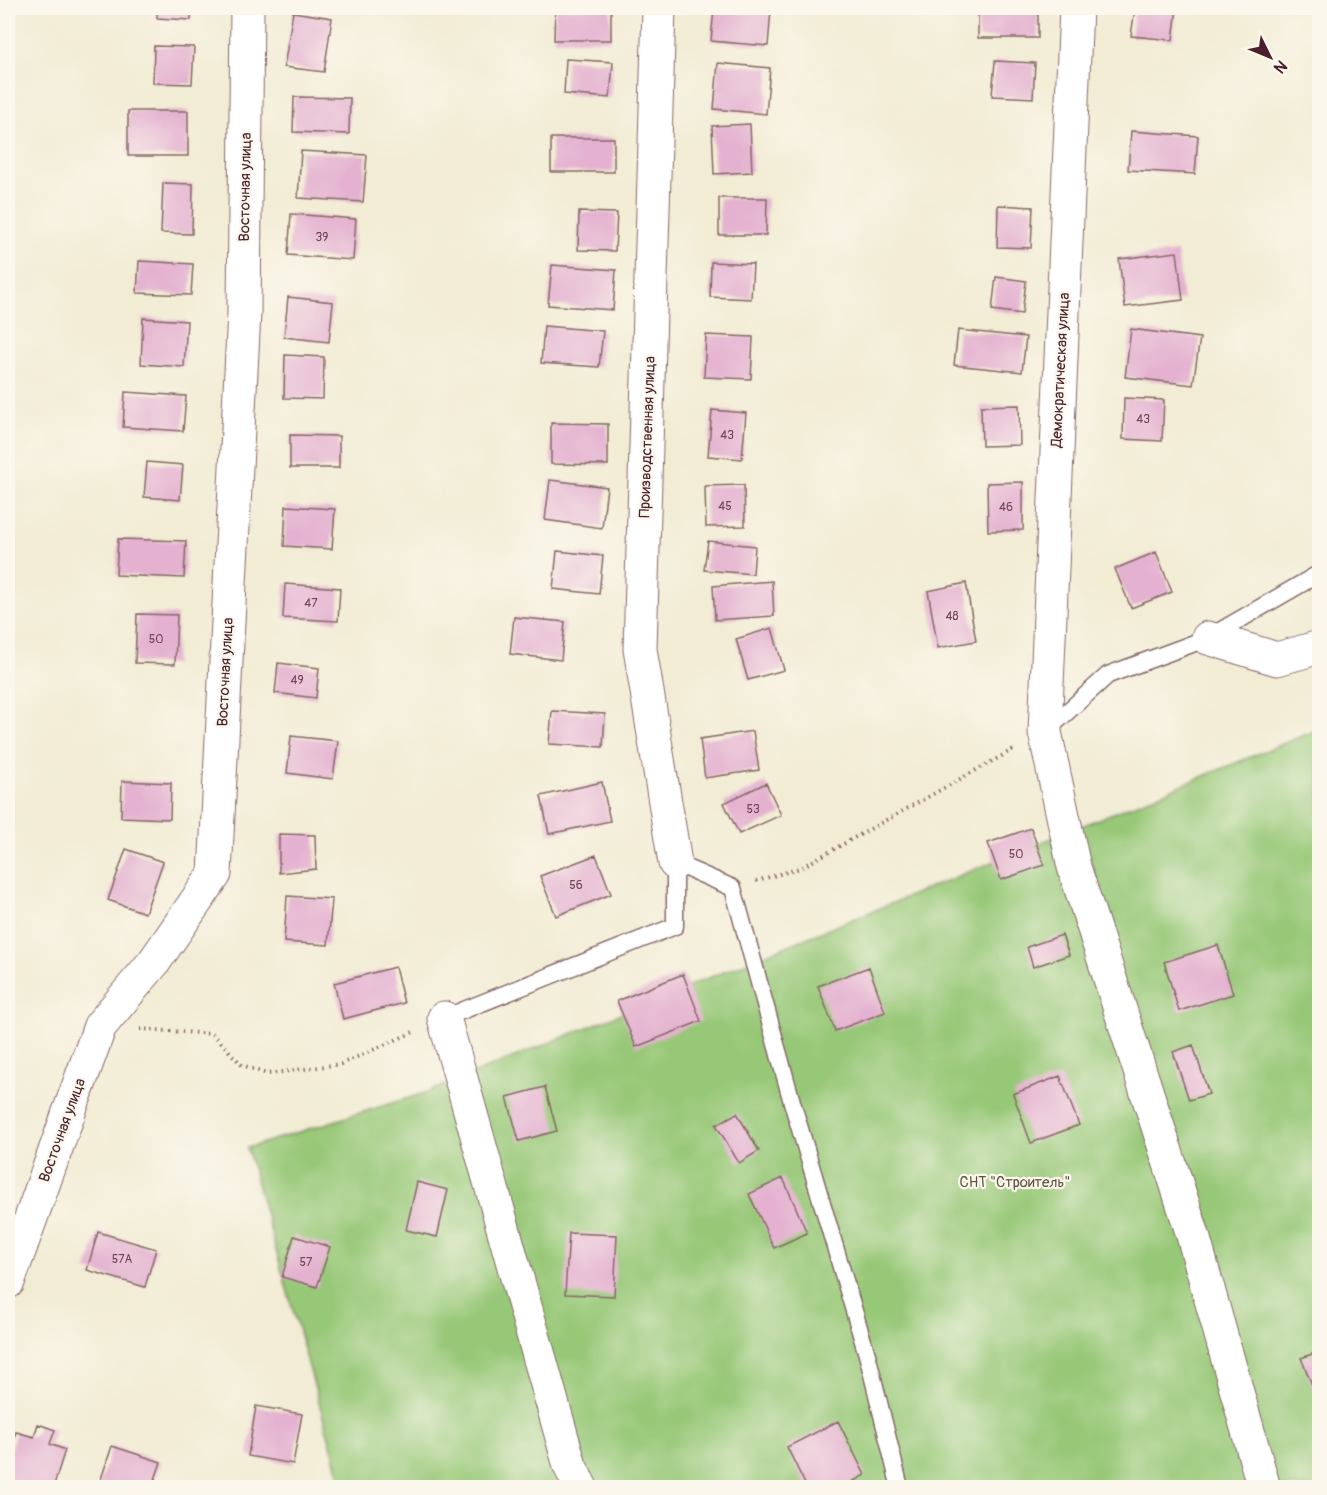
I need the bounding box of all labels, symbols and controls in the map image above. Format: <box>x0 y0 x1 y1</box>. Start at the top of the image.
north arrow <box>1240 27 1300 87</box>
text: N <box>1269 56 1291 77</box>
street label: Восточная улица <box>235 132 256 242</box>
house number: 39 <box>316 230 328 245</box>
street label: Демократическая улица <box>1047 292 1074 449</box>
street label: Производственная улица <box>635 356 660 518</box>
house number: 43 <box>1136 412 1150 427</box>
house number: 43 <box>720 428 734 443</box>
house number: 45 <box>718 499 732 514</box>
house number: 46 <box>999 500 1013 515</box>
house number: 47 <box>304 596 318 611</box>
house number: 48 <box>945 609 959 624</box>
street label: Восточная улица <box>213 617 238 727</box>
house number: 50 <box>149 632 163 647</box>
house number: 49 <box>290 673 304 688</box>
house number: 53 <box>746 802 760 817</box>
house number: 50 <box>1009 847 1023 862</box>
house number: 56 <box>569 878 583 893</box>
street label: Восточная улица <box>35 1076 90 1185</box>
park label: СНТ "Строитель" <box>960 1173 1070 1192</box>
house number: 57А <box>112 1252 133 1267</box>
house number: 57 <box>300 1255 313 1270</box>

